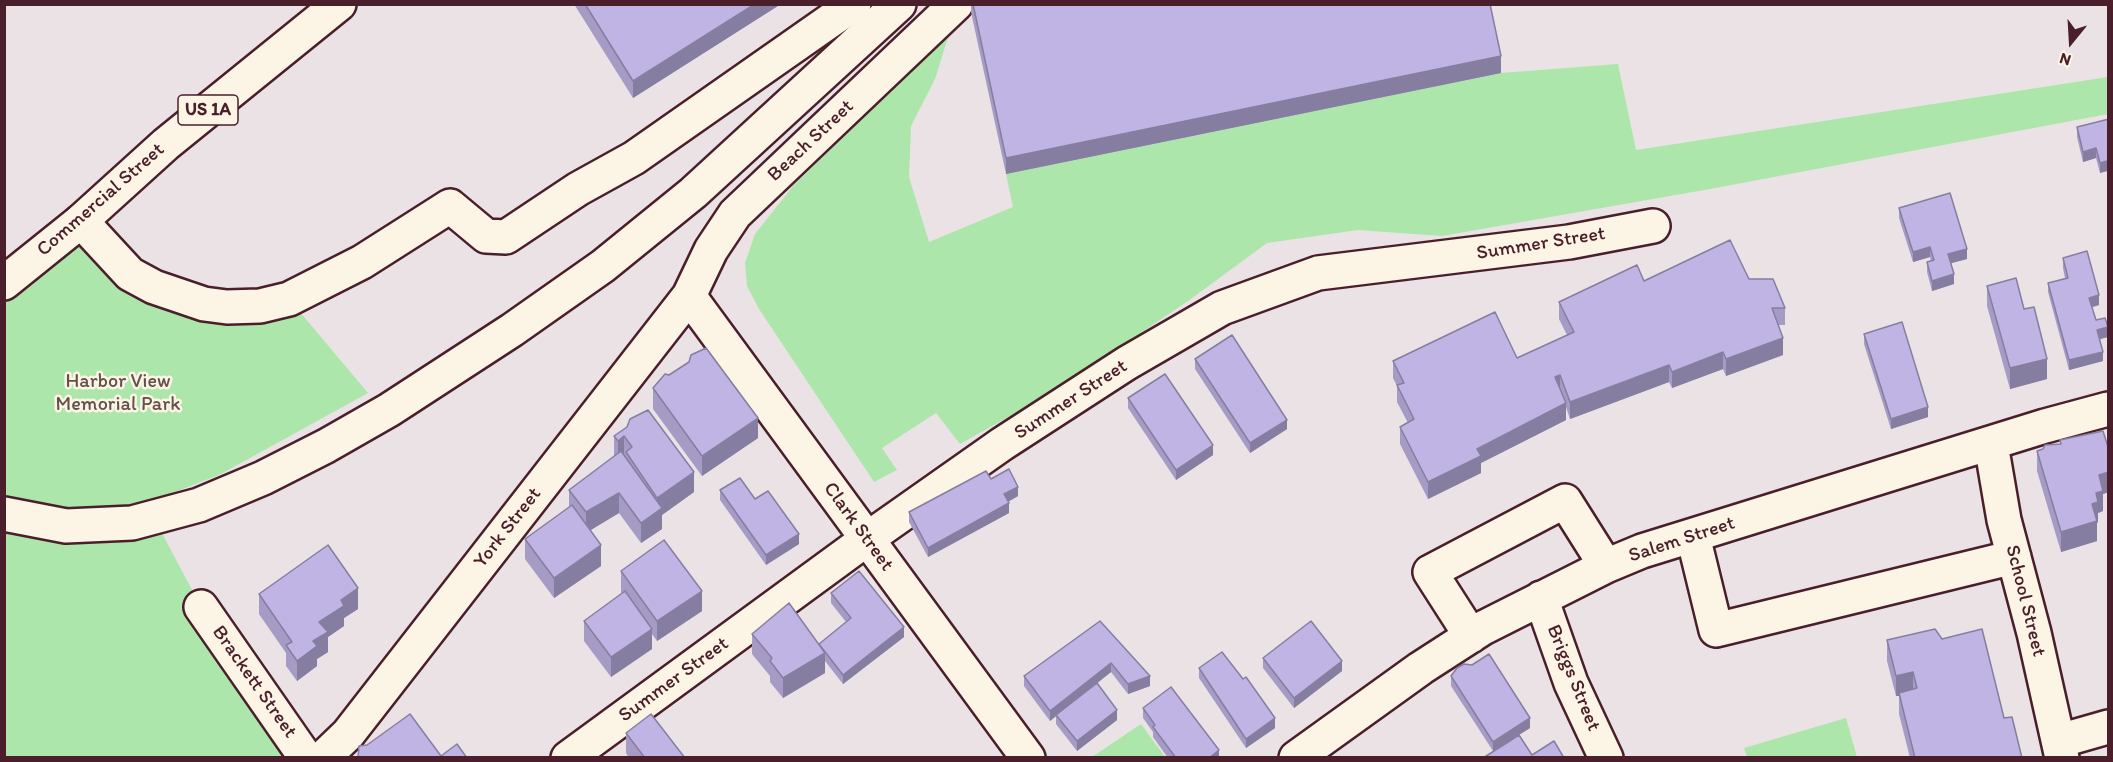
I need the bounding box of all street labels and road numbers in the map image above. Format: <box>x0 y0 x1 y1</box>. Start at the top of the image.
road number: US 1A <box>178 95 238 125</box>
street label: Beach Street <box>763 95 859 187</box>
street label: Commercial Street <box>32 138 170 262</box>
street label: Summer Street <box>1475 222 1607 266</box>
street label: Summer Street <box>1010 355 1132 445</box>
street label: Clark Street <box>818 478 898 576</box>
street label: York Street <box>469 483 547 573</box>
street label: Salem Street <box>1626 512 1738 568</box>
street label: School Street <box>2000 543 2050 659</box>
street label: Brackett Street <box>206 621 302 743</box>
street label: Briggs Street <box>1541 621 1605 735</box>
street label: Summer Street <box>614 632 734 728</box>

